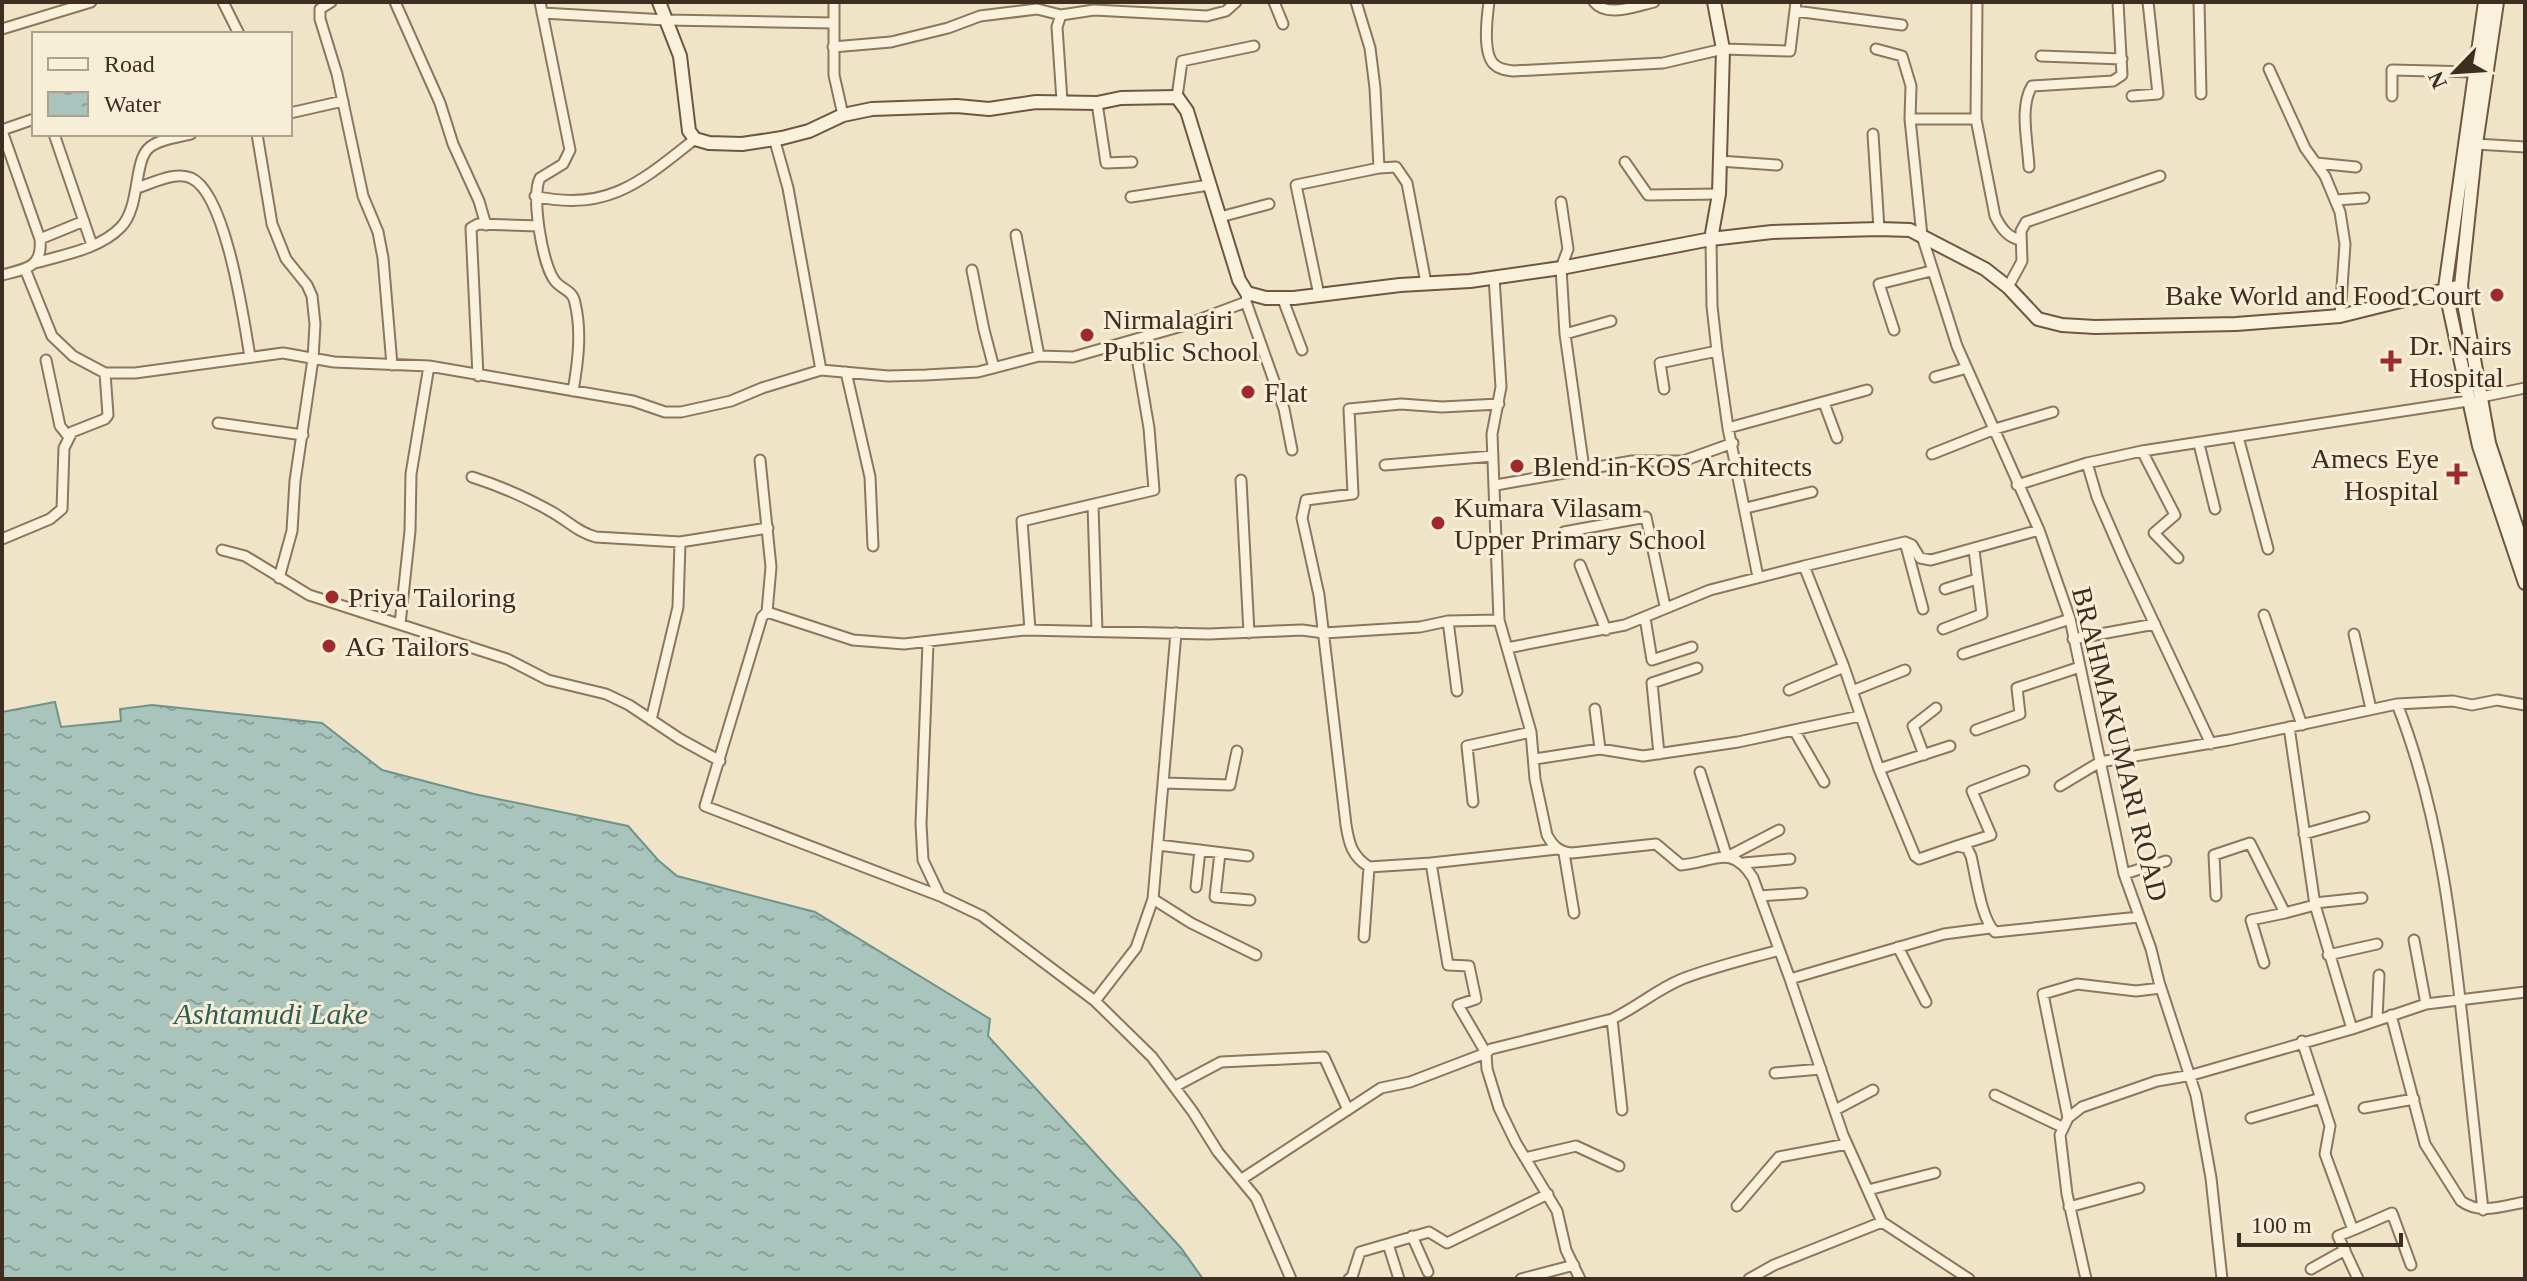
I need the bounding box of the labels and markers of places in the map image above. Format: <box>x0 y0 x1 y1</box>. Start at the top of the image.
place label: Bake World and Food Court <box>2165 280 2481 311</box>
marker: Bake World and Food Court <box>2488 286 2506 304</box>
place label: Nirmalagiri Public School <box>1103 304 1260 367</box>
marker: Nirmalagiri Public School <box>1078 326 1096 344</box>
place label: Dr. Nairs Hospital <box>2409 330 2512 393</box>
marker: Dr. Nairs Hospital <box>2380 350 2402 372</box>
place label: Flat <box>1264 377 1308 408</box>
marker: Flat <box>1239 383 1257 401</box>
place label: Amecs Eye Hospital <box>2311 443 2439 506</box>
place label: Blend in KOS Architects <box>1533 451 1812 482</box>
marker: Blend in KOS Architects <box>1508 457 1526 475</box>
marker: Amecs Eye Hospital <box>2446 463 2468 485</box>
place label: Kumara Vilasam Upper Primary School <box>1454 492 1706 555</box>
marker: Kumara Vilasam Upper Primary School <box>1429 514 1447 532</box>
place label: Priya Tailoring <box>348 582 516 613</box>
marker: Priya Tailoring <box>323 588 341 606</box>
place label: AG Tailors <box>345 631 469 662</box>
marker: AG Tailors <box>320 637 338 655</box>

